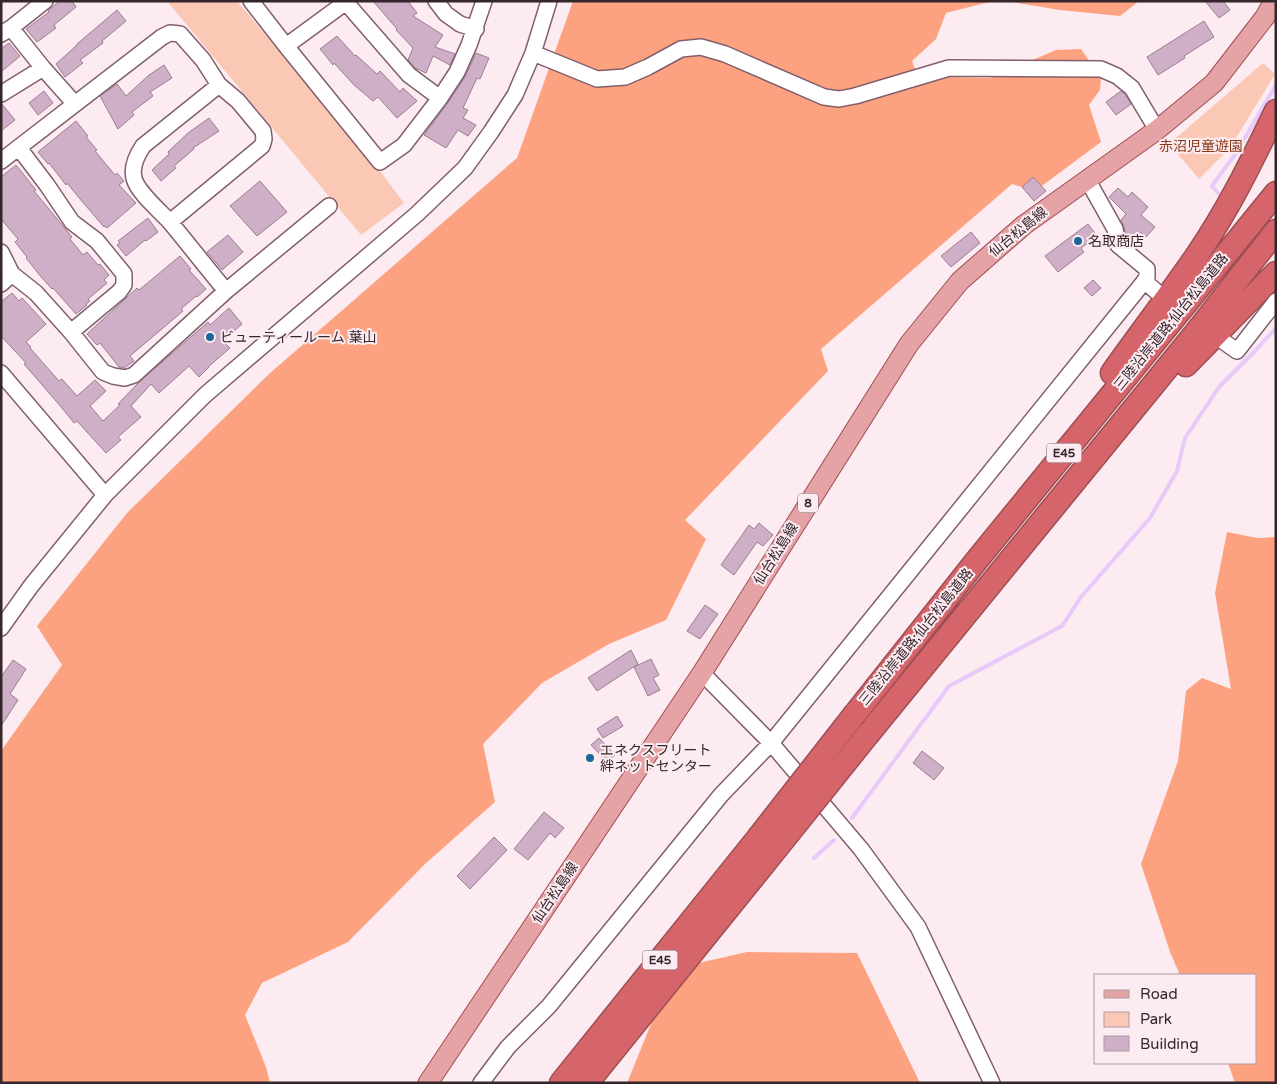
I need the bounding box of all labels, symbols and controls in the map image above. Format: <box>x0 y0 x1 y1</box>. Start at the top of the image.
park label: 赤沼児童遊園 <box>1159 138 1243 155</box>
street label: 仙台松島線 <box>985 203 1051 261</box>
place label: 名取商店 <box>1088 233 1144 250</box>
marker: 名取商店 <box>1072 235 1084 247</box>
street label: 三陸沿岸道路;仙台松島道路 <box>1110 250 1232 394</box>
place label: ビューティールーム 葉山 <box>220 329 376 346</box>
marker: ビューティールーム 葉山 <box>204 331 216 343</box>
road number: E45 <box>1046 443 1082 462</box>
road number: 8 <box>798 493 818 512</box>
street label: 仙台松島線 <box>750 520 802 588</box>
street label: 三陸沿岸道路;仙台松島道路 <box>855 565 977 709</box>
place label: エネクスフリート 絆ネットセンター <box>600 742 712 775</box>
marker: エネクスフリート 絆ネットセンター <box>584 752 596 764</box>
street label: 仙台松島線 <box>528 859 582 927</box>
road number: E45 <box>642 950 678 970</box>
legend <box>1094 974 1257 1064</box>
text: Road <box>1140 985 1178 1003</box>
text: Park <box>1140 1010 1172 1028</box>
text: Building <box>1140 1035 1199 1053</box>

